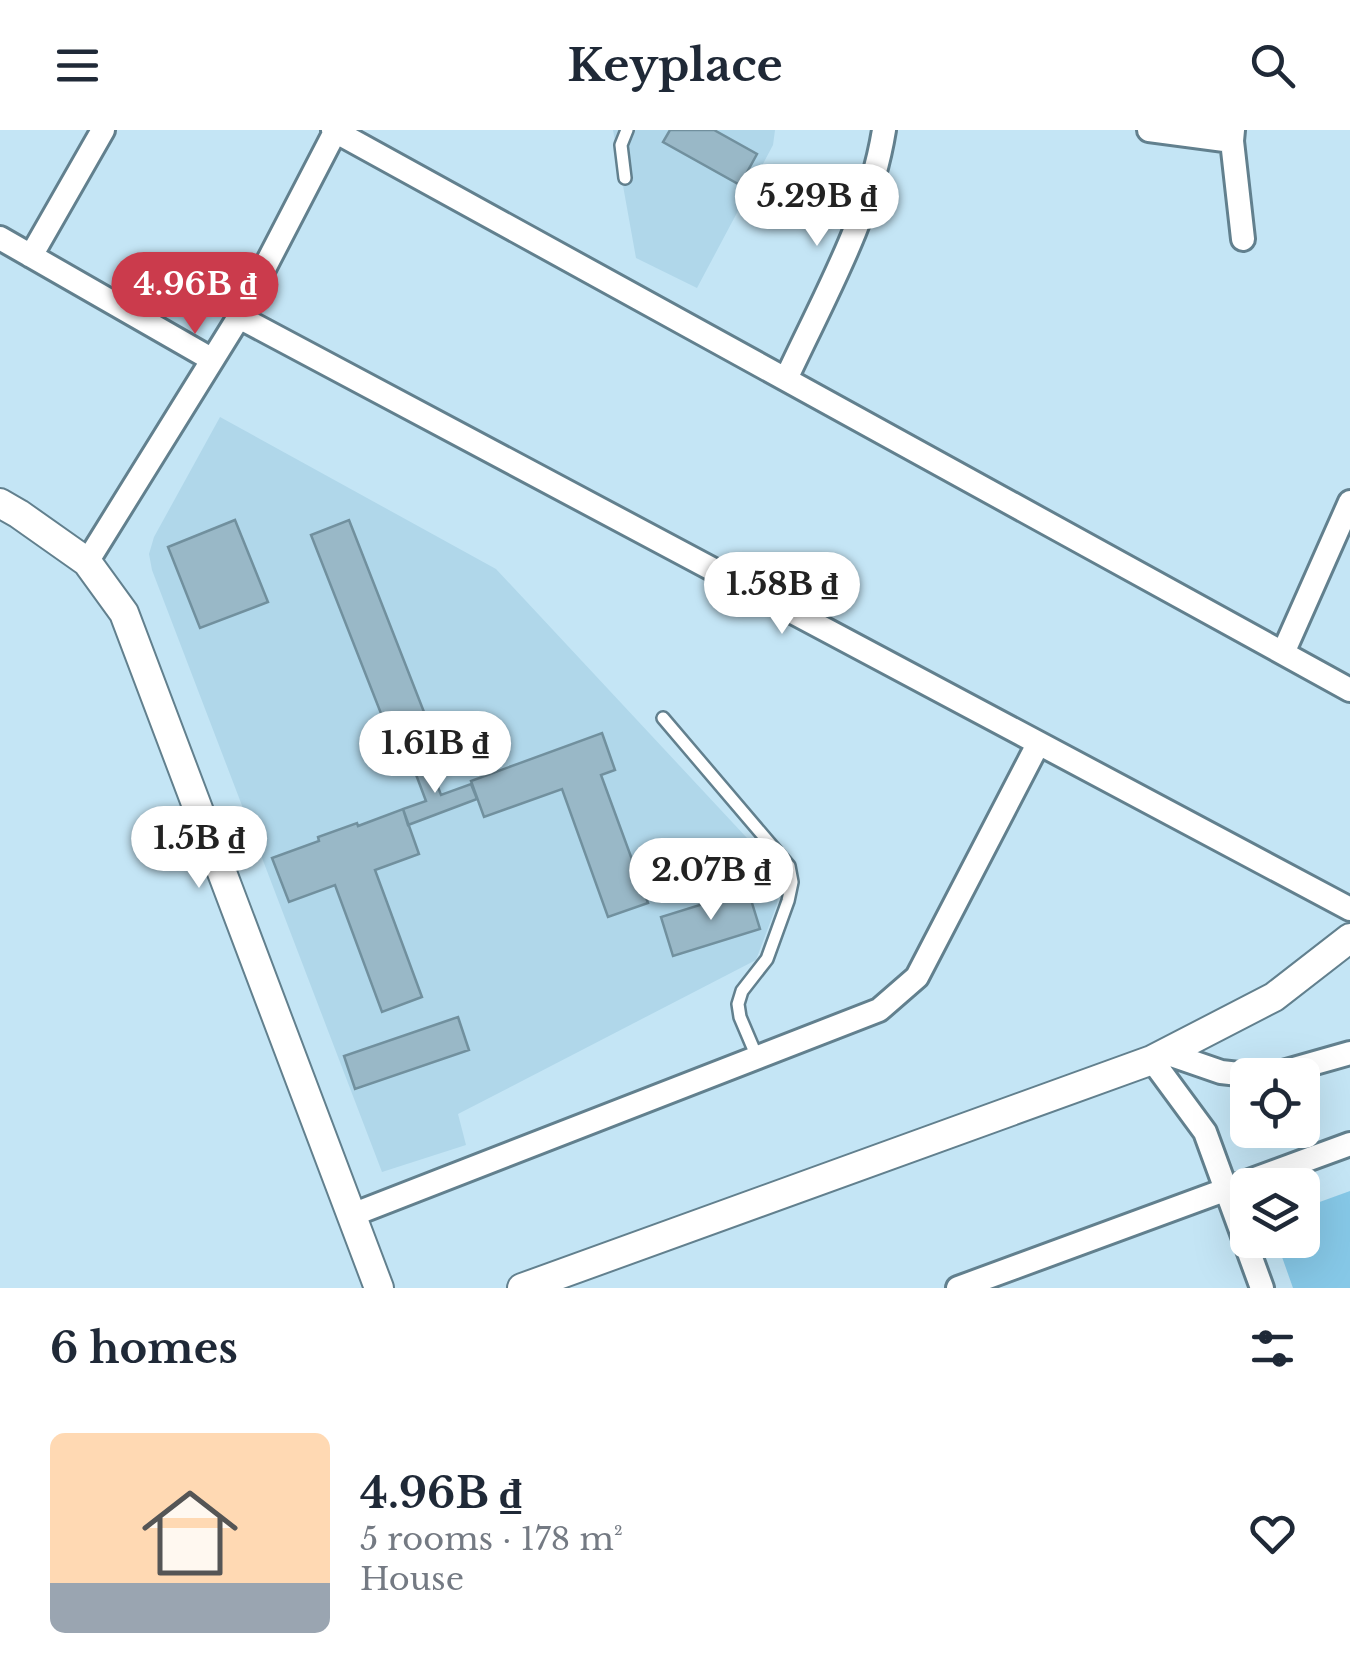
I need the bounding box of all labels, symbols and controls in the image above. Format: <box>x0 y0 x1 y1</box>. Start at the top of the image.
text: Keyplace <box>567 37 783 93</box>
icon: menu <box>50 38 105 93</box>
icon: search <box>1245 38 1300 93</box>
pin: 5.29B ₫ <box>725 164 909 249</box>
text: 5.29B ₫ <box>757 176 877 216</box>
pin: 4.96B ₫ <box>103 252 287 337</box>
text: 4.96B ₫ <box>133 264 257 304</box>
pin: 1.58B ₫ <box>690 552 874 637</box>
text: 1.58B ₫ <box>726 564 838 604</box>
pin: 1.61B ₫ <box>343 711 527 796</box>
text: 1.61B ₫ <box>381 723 489 763</box>
pin: 1.5B ₫ <box>118 806 280 891</box>
text: 1.5B ₫ <box>153 818 245 858</box>
pin: 2.07B ₫ <box>619 838 803 923</box>
text: 2.07B ₫ <box>651 850 771 890</box>
map controls <box>1230 1058 1320 1258</box>
button: locate <box>1230 1058 1320 1148</box>
button: layers <box>1230 1168 1320 1258</box>
icon: filters <box>1245 1321 1300 1376</box>
text: 6 homes <box>50 1322 238 1374</box>
text: 4.96B ₫ <box>360 1467 522 1519</box>
icon: home <box>130 1473 250 1593</box>
icon: heart <box>1245 1506 1300 1561</box>
text: 5 rooms · 178 m² <box>360 1519 623 1559</box>
text: House <box>360 1559 464 1599</box>

